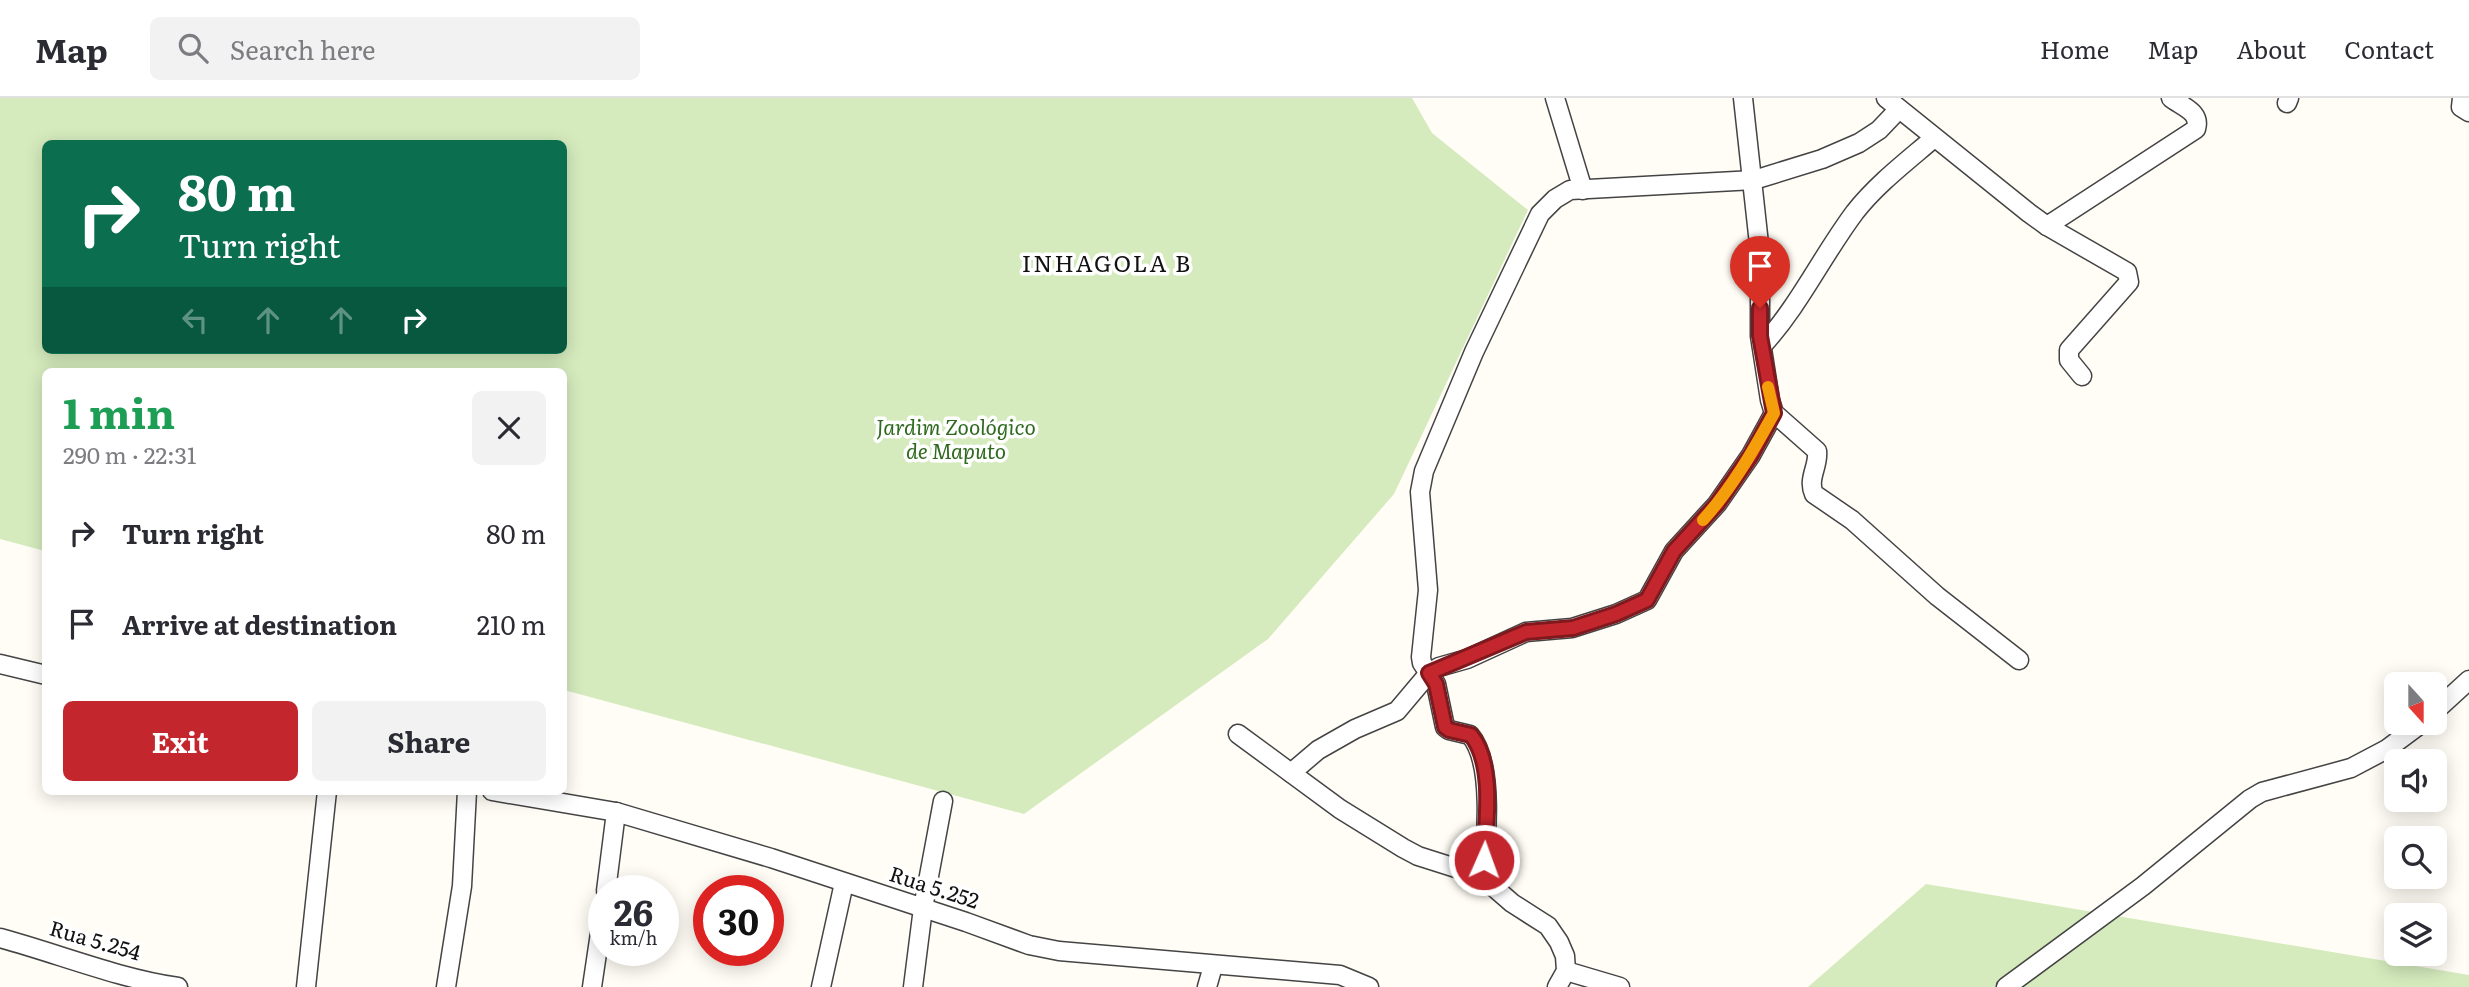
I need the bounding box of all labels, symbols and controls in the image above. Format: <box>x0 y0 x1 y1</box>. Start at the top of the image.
search box <box>150 17 640 80</box>
text: Map <box>35 24 108 73</box>
icon: search <box>174 29 212 67</box>
text: Search here <box>230 29 376 68</box>
text: Home <box>2040 31 2109 66</box>
text: Map <box>2147 31 2198 66</box>
text: About <box>2236 31 2306 66</box>
text: Contact <box>2344 31 2434 66</box>
text: 80 m <box>178 153 296 226</box>
icon: right <box>63 168 154 259</box>
text: Turn right <box>178 220 340 268</box>
pin <box>1730 236 1790 308</box>
district label: INHAGOLA B <box>1022 245 1192 279</box>
icon: arrive <box>1741 247 1779 285</box>
icon: left <box>176 301 214 339</box>
icon: ahead <box>249 301 287 339</box>
icon: ahead <box>322 301 360 339</box>
icon: right <box>395 301 433 339</box>
text: 1 min <box>63 380 175 442</box>
button: close <box>472 391 546 465</box>
park label: Jardim Zoológico de Maputo <box>876 410 1036 465</box>
text: 290 m · 22:31 <box>63 437 196 471</box>
text: Turn right <box>122 513 264 552</box>
text: 80 m <box>486 513 546 552</box>
icon: right <box>63 514 101 552</box>
text: Arrive at destination <box>122 604 397 643</box>
text: 210 m <box>477 604 546 643</box>
icon: arrive <box>63 605 101 643</box>
north arrow <box>2384 672 2446 735</box>
map controls <box>2384 672 2447 966</box>
button: Exit <box>63 701 298 781</box>
button: Share <box>312 701 546 781</box>
button: sound <box>2384 749 2447 812</box>
position arrow <box>1447 823 1521 897</box>
button: search <box>2384 826 2447 889</box>
street label: Rua 5.252 <box>886 857 984 915</box>
speed limit sign: 30 <box>693 875 784 966</box>
text: 26 <box>614 885 653 937</box>
button: layers <box>2384 903 2447 966</box>
street label: Rua 5.254 <box>46 911 145 967</box>
text: km/h <box>610 924 657 951</box>

